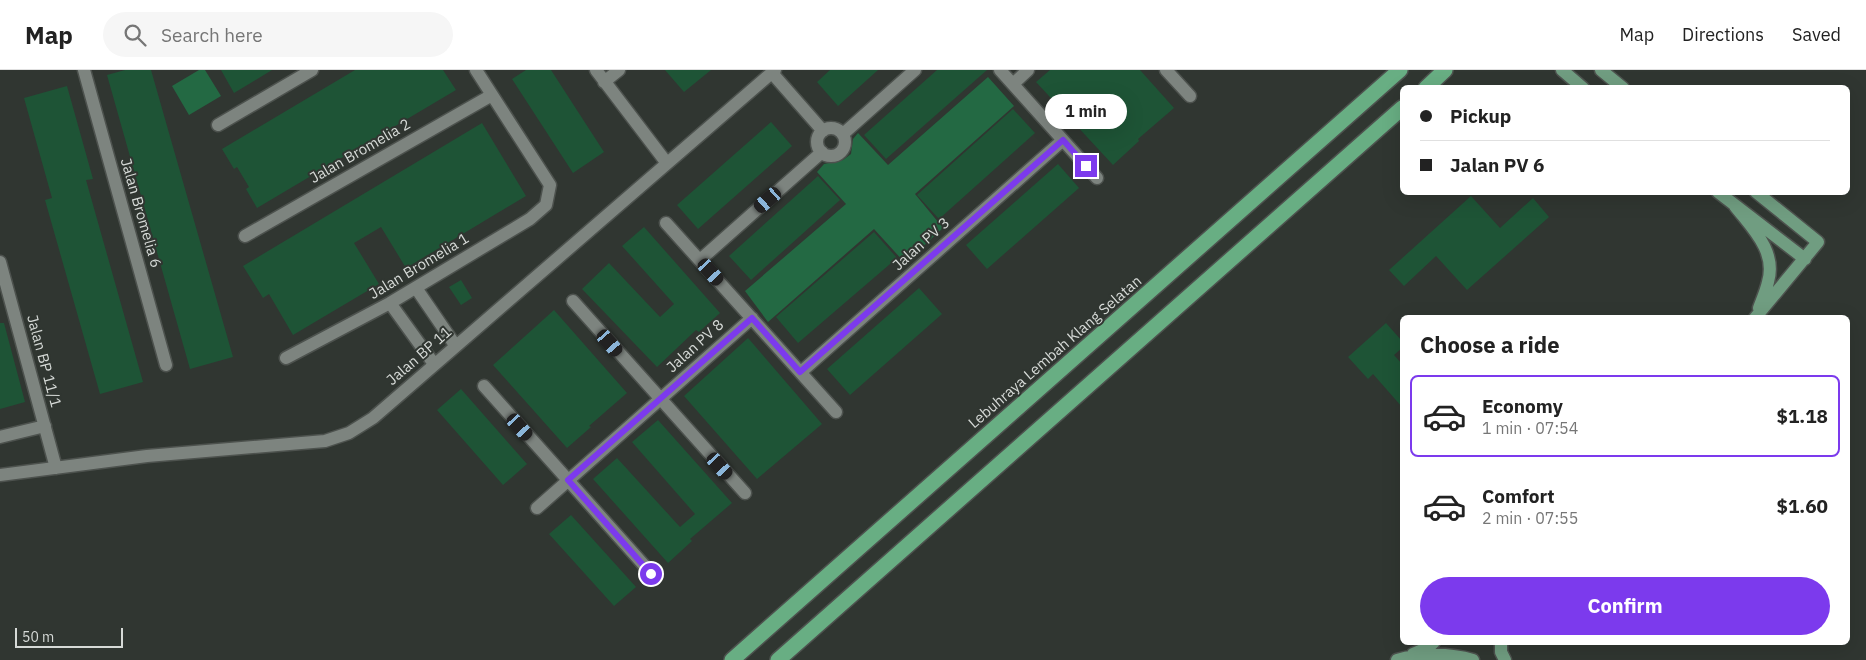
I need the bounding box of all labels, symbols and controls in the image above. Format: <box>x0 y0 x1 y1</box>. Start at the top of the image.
search box <box>103 12 453 57</box>
text: Map <box>25 19 73 51</box>
icon: search <box>121 21 149 49</box>
text: Search here <box>161 23 263 47</box>
text: Map <box>1619 23 1654 46</box>
text: Directions <box>1682 23 1764 46</box>
text: Saved <box>1792 23 1841 46</box>
callout: 1 min <box>1045 93 1127 128</box>
text: 1 min <box>1065 101 1107 121</box>
text: Pickup <box>1450 104 1511 128</box>
street label: Jalan Bromelia 2 <box>306 114 413 187</box>
text: Jalan PV 6 <box>1450 153 1544 177</box>
route end <box>1075 155 1097 177</box>
street label: Jalan Bromelia 6 <box>117 156 166 270</box>
car <box>751 184 784 216</box>
street label: Jalan PV 3 <box>888 213 953 274</box>
street label: Jalan Bromelia 1 <box>365 228 472 303</box>
car <box>695 256 726 288</box>
street label: Lebuhraya Lembah Klang Selatan <box>964 271 1145 432</box>
street label: Jalan BP 11/1 <box>23 313 66 409</box>
street label: Jalan PV 8 <box>662 315 727 376</box>
street label: Jalan BP 11 <box>382 322 455 389</box>
car <box>594 327 625 359</box>
text: Choose a ride <box>1420 330 1560 359</box>
icon: car <box>1422 394 1467 439</box>
text: Economy <box>1482 394 1563 418</box>
text: $1.18 <box>1776 404 1828 428</box>
car <box>504 411 535 443</box>
text: 1 min · 07:54 <box>1482 418 1578 438</box>
car <box>704 450 735 482</box>
icon: car <box>1422 484 1467 529</box>
text: Comfort <box>1482 484 1555 508</box>
text: $1.60 <box>1776 494 1828 518</box>
text: 2 min · 07:55 <box>1482 508 1578 528</box>
route start <box>640 563 662 585</box>
button: Confirm <box>1420 577 1830 635</box>
scale bar <box>15 625 122 648</box>
text: 50 m <box>22 628 54 646</box>

